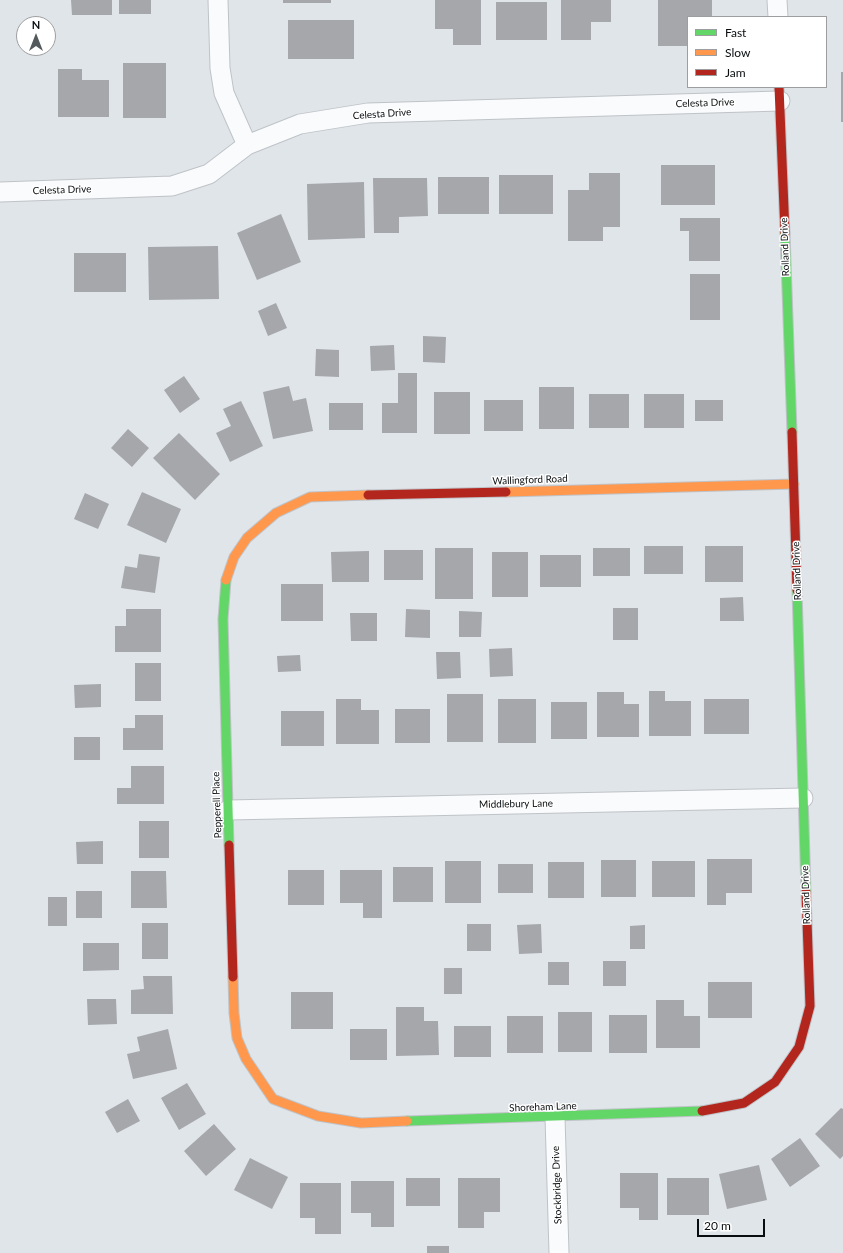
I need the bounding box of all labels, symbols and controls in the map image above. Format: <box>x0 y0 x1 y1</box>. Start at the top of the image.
north arrow <box>16 16 56 56</box>
legend <box>687 16 827 88</box>
text: N <box>32 18 40 31</box>
text: Fast <box>725 25 746 40</box>
text: Slow <box>725 45 750 60</box>
text: Jam <box>725 65 746 80</box>
street label: Celesta Drive <box>675 96 735 110</box>
street label: Celesta Drive <box>352 106 412 122</box>
street label: Celesta Drive <box>32 183 92 197</box>
street label: Rolland Drive <box>778 217 792 277</box>
street label: Wallingford Road <box>492 473 568 487</box>
street label: Rolland Drive <box>790 541 804 601</box>
street label: Pepperell Place <box>210 771 224 839</box>
street label: Middlebury Lane <box>479 797 553 811</box>
street label: Rolland Drive <box>799 865 813 925</box>
street label: Shoreham Lane <box>509 1100 577 1114</box>
street label: Stockbridge Drive <box>550 1146 564 1224</box>
scale bar <box>699 1211 767 1237</box>
text: 20 m <box>704 1218 731 1233</box>

